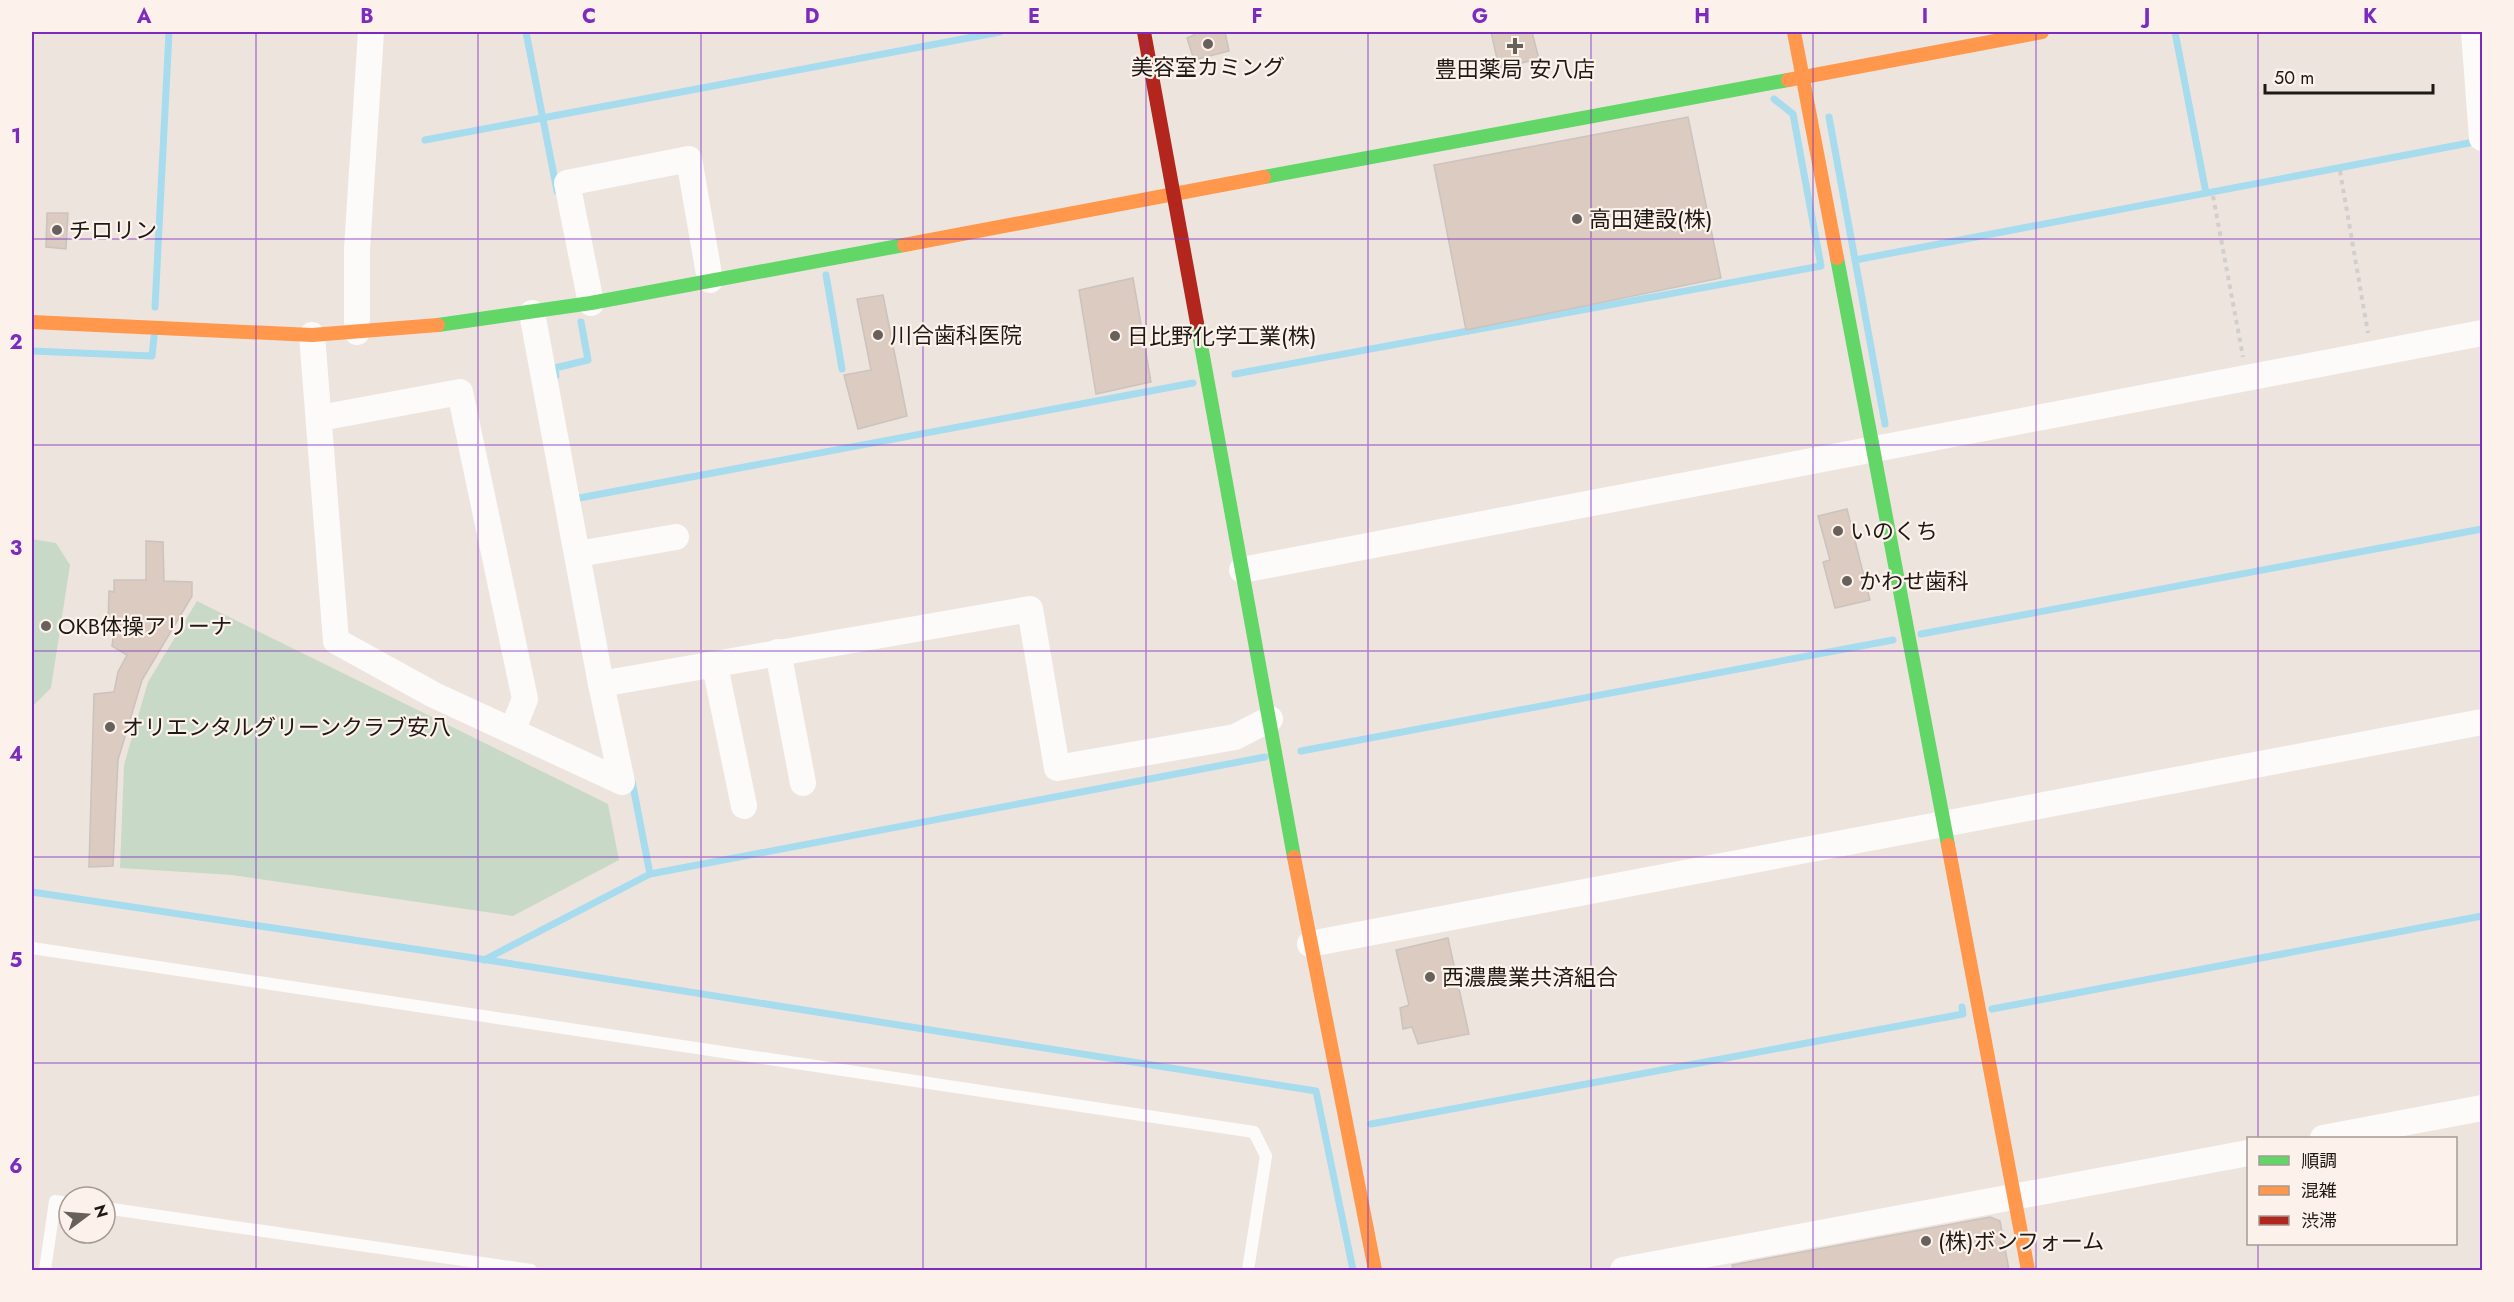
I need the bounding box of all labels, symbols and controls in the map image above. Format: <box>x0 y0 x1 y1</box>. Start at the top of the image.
text: A <box>136 2 152 31</box>
text: B <box>360 2 374 31</box>
text: C <box>582 2 596 31</box>
text: D <box>805 2 819 31</box>
text: E <box>1028 2 1040 31</box>
text: F <box>1251 2 1263 31</box>
text: G <box>1472 2 1488 31</box>
text: H <box>1694 2 1710 31</box>
text: I <box>1922 2 1928 31</box>
text: J <box>2140 2 2150 31</box>
text: K <box>2363 2 2377 31</box>
marker: 美容室カミング <box>1201 37 1215 51</box>
marker: 豊田薬局 安八店 <box>1508 39 1522 53</box>
place label: 美容室カミング <box>1131 51 1285 83</box>
place label: 豊田薬局 安八店 <box>1435 53 1595 85</box>
scale bar <box>2265 57 2433 95</box>
text: 50 m <box>2274 65 2314 91</box>
text: 1 <box>11 122 21 151</box>
place label: 高田建設(株) <box>1589 203 1713 235</box>
marker: 高田建設(株) <box>1570 212 1584 226</box>
place label: チロリン <box>69 214 157 246</box>
marker: チロリン <box>50 223 64 237</box>
place label: 川合歯科医院 <box>890 319 1022 351</box>
place label: 日比野化学工業(株) <box>1127 320 1317 352</box>
text: 2 <box>9 328 23 357</box>
marker: 川合歯科医院 <box>871 328 885 342</box>
marker: 日比野化学工業(株) <box>1108 329 1122 343</box>
place label: いのくち <box>1850 515 1938 547</box>
marker: いのくち <box>1831 524 1845 538</box>
text: 3 <box>10 534 22 563</box>
place label: かわせ歯科 <box>1859 565 1969 597</box>
marker: かわせ歯科 <box>1840 574 1854 588</box>
place label: OKB体操アリーナ <box>58 610 232 642</box>
marker: OKB体操アリーナ <box>39 619 53 633</box>
place label: オリエンタルグリーンクラブ安八 <box>122 711 451 743</box>
marker: オリエンタルグリーンクラブ安八 <box>103 720 117 734</box>
text: 4 <box>9 740 23 769</box>
text: 5 <box>10 946 23 975</box>
place label: 西濃農業共済組合 <box>1442 961 1618 993</box>
marker: 西濃農業共済組合 <box>1423 970 1437 984</box>
legend <box>2247 1137 2457 1245</box>
text: 順調 <box>2301 1148 2337 1174</box>
text: 6 <box>9 1152 23 1181</box>
text: 混雑 <box>2301 1178 2337 1204</box>
north arrow <box>57 1185 117 1245</box>
text: N <box>88 1202 114 1220</box>
text: 渋滞 <box>2301 1208 2337 1234</box>
place label: (株)ボンフォーム <box>1938 1225 2104 1257</box>
marker: (株)ボンフォーム <box>1919 1234 1933 1248</box>

